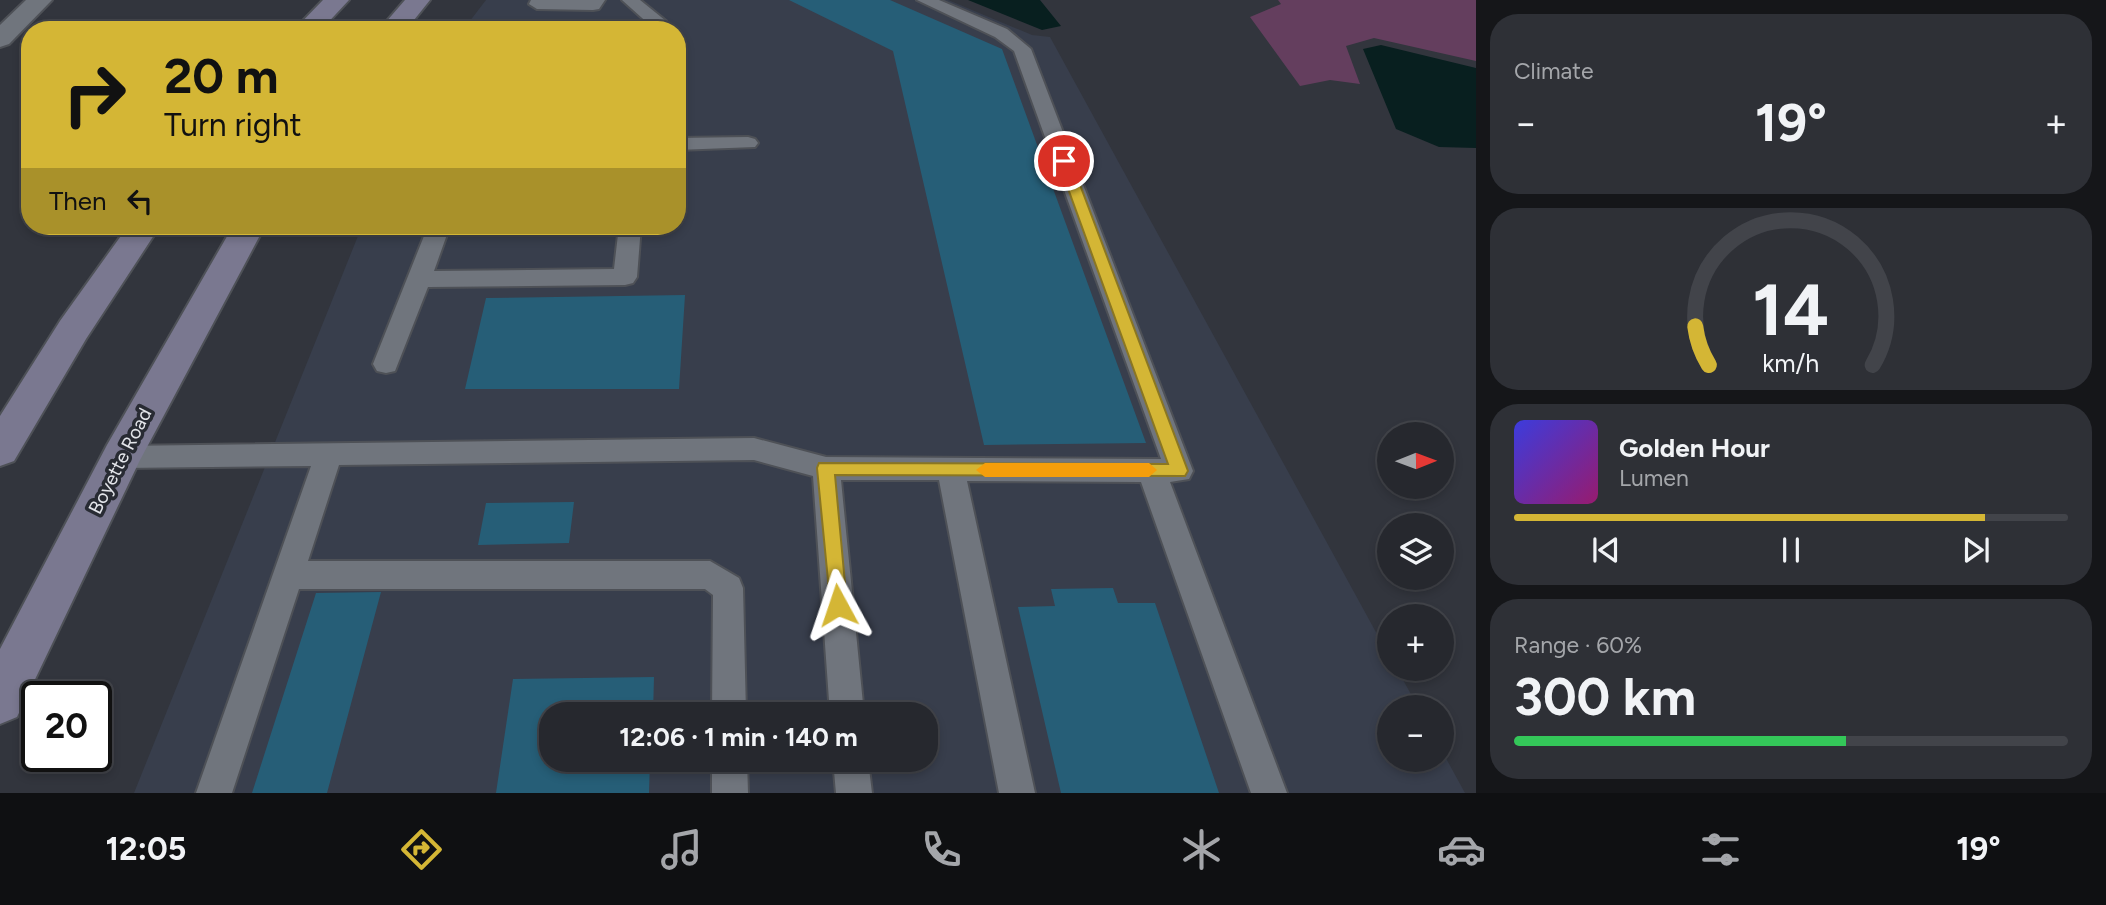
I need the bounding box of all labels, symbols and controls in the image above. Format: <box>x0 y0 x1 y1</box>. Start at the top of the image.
text: 20 m <box>164 46 279 105</box>
icon: right <box>49 49 140 140</box>
text: Climate <box>1514 57 1593 85</box>
text: 19° <box>1755 92 1827 154</box>
text: − <box>1514 100 1538 146</box>
text: + <box>2044 100 2068 146</box>
text: Turn right <box>164 106 302 144</box>
pin <box>1034 131 1094 191</box>
icon: arrive <box>1045 142 1083 180</box>
icon: left <box>121 182 159 220</box>
text: Then <box>49 185 107 217</box>
text: 14 <box>1753 267 1829 354</box>
text: km/h <box>1762 348 1820 378</box>
street label: Boyette Road <box>84 404 156 518</box>
north arrow <box>1377 422 1454 499</box>
map controls <box>1377 422 1454 772</box>
text: Golden Hour <box>1619 432 1770 464</box>
text: Lumen <box>1619 464 1689 492</box>
button: layers <box>1377 513 1454 590</box>
icon: previous <box>1587 531 1625 569</box>
icon: pause <box>1772 531 1810 569</box>
icon: next <box>1957 531 1995 569</box>
position arrow <box>801 568 875 642</box>
button: + <box>1377 604 1454 681</box>
text: Range · 60% <box>1514 631 1642 659</box>
text: 300 km <box>1514 666 1696 728</box>
speed limit sign: 20 <box>21 681 112 772</box>
button: − <box>1377 695 1454 772</box>
text: 12:06 · 1 min · 140 m <box>619 721 858 753</box>
icon: directions <box>397 825 446 874</box>
icon: music <box>657 825 706 874</box>
icon: phone <box>917 825 966 874</box>
icon: climate <box>1177 825 1226 874</box>
icon: car <box>1437 825 1486 874</box>
icon: filters <box>1696 825 1745 874</box>
text: 12:05 <box>105 830 186 868</box>
text: 19° <box>1956 830 2001 868</box>

